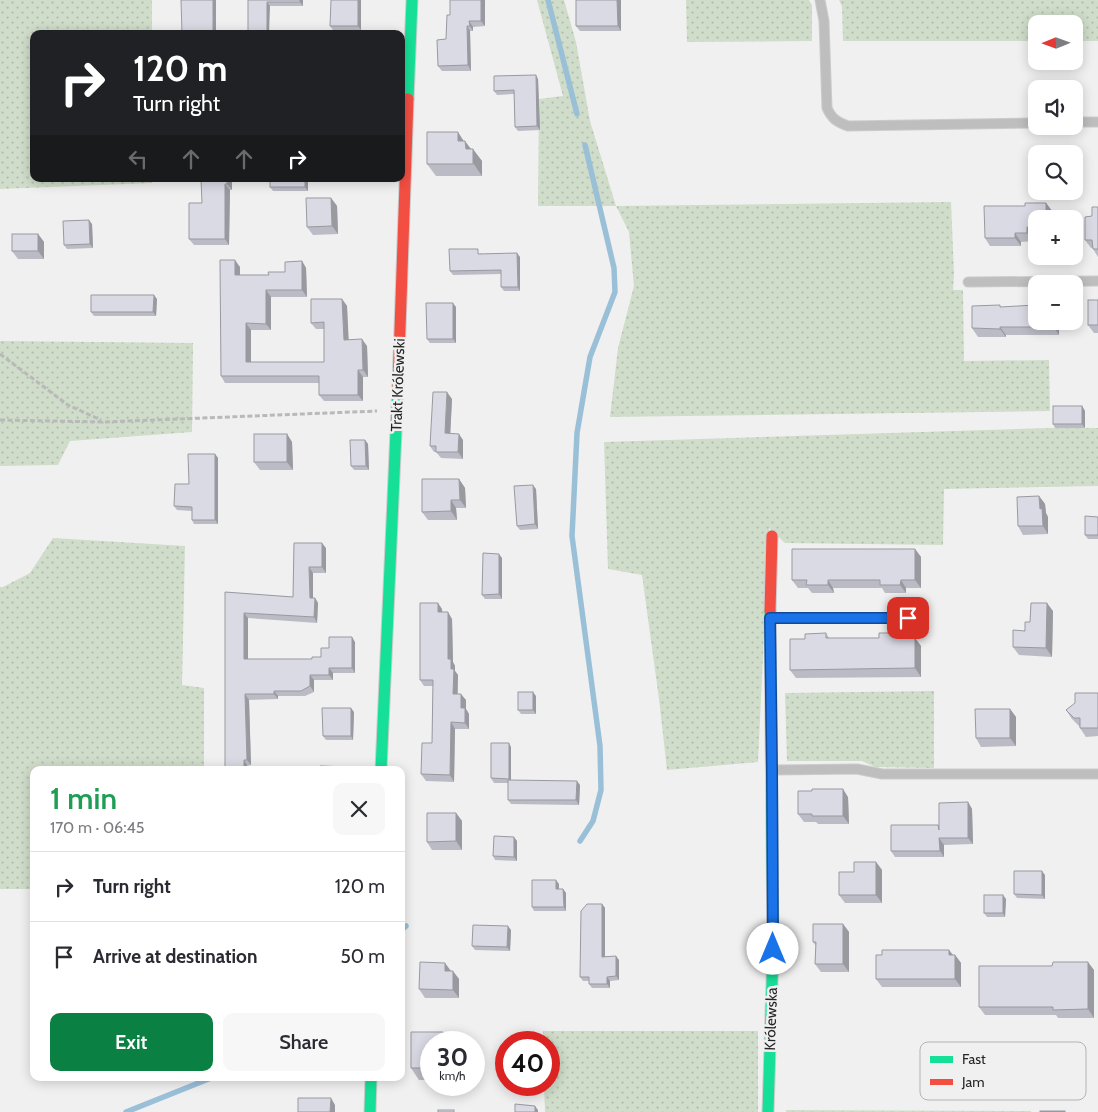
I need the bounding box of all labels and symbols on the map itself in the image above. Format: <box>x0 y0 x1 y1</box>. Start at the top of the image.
north arrow <box>1028 15 1082 70</box>
street label: Trakt Królewski <box>387 338 409 432</box>
pin <box>887 597 929 639</box>
position arrow <box>746 922 798 974</box>
street label: Królewska <box>761 986 781 1051</box>
speed limit sign: 40 <box>495 1031 560 1096</box>
legend <box>920 1042 1086 1100</box>
text: Fast <box>962 1050 986 1068</box>
text: Jam <box>961 1073 984 1091</box>

